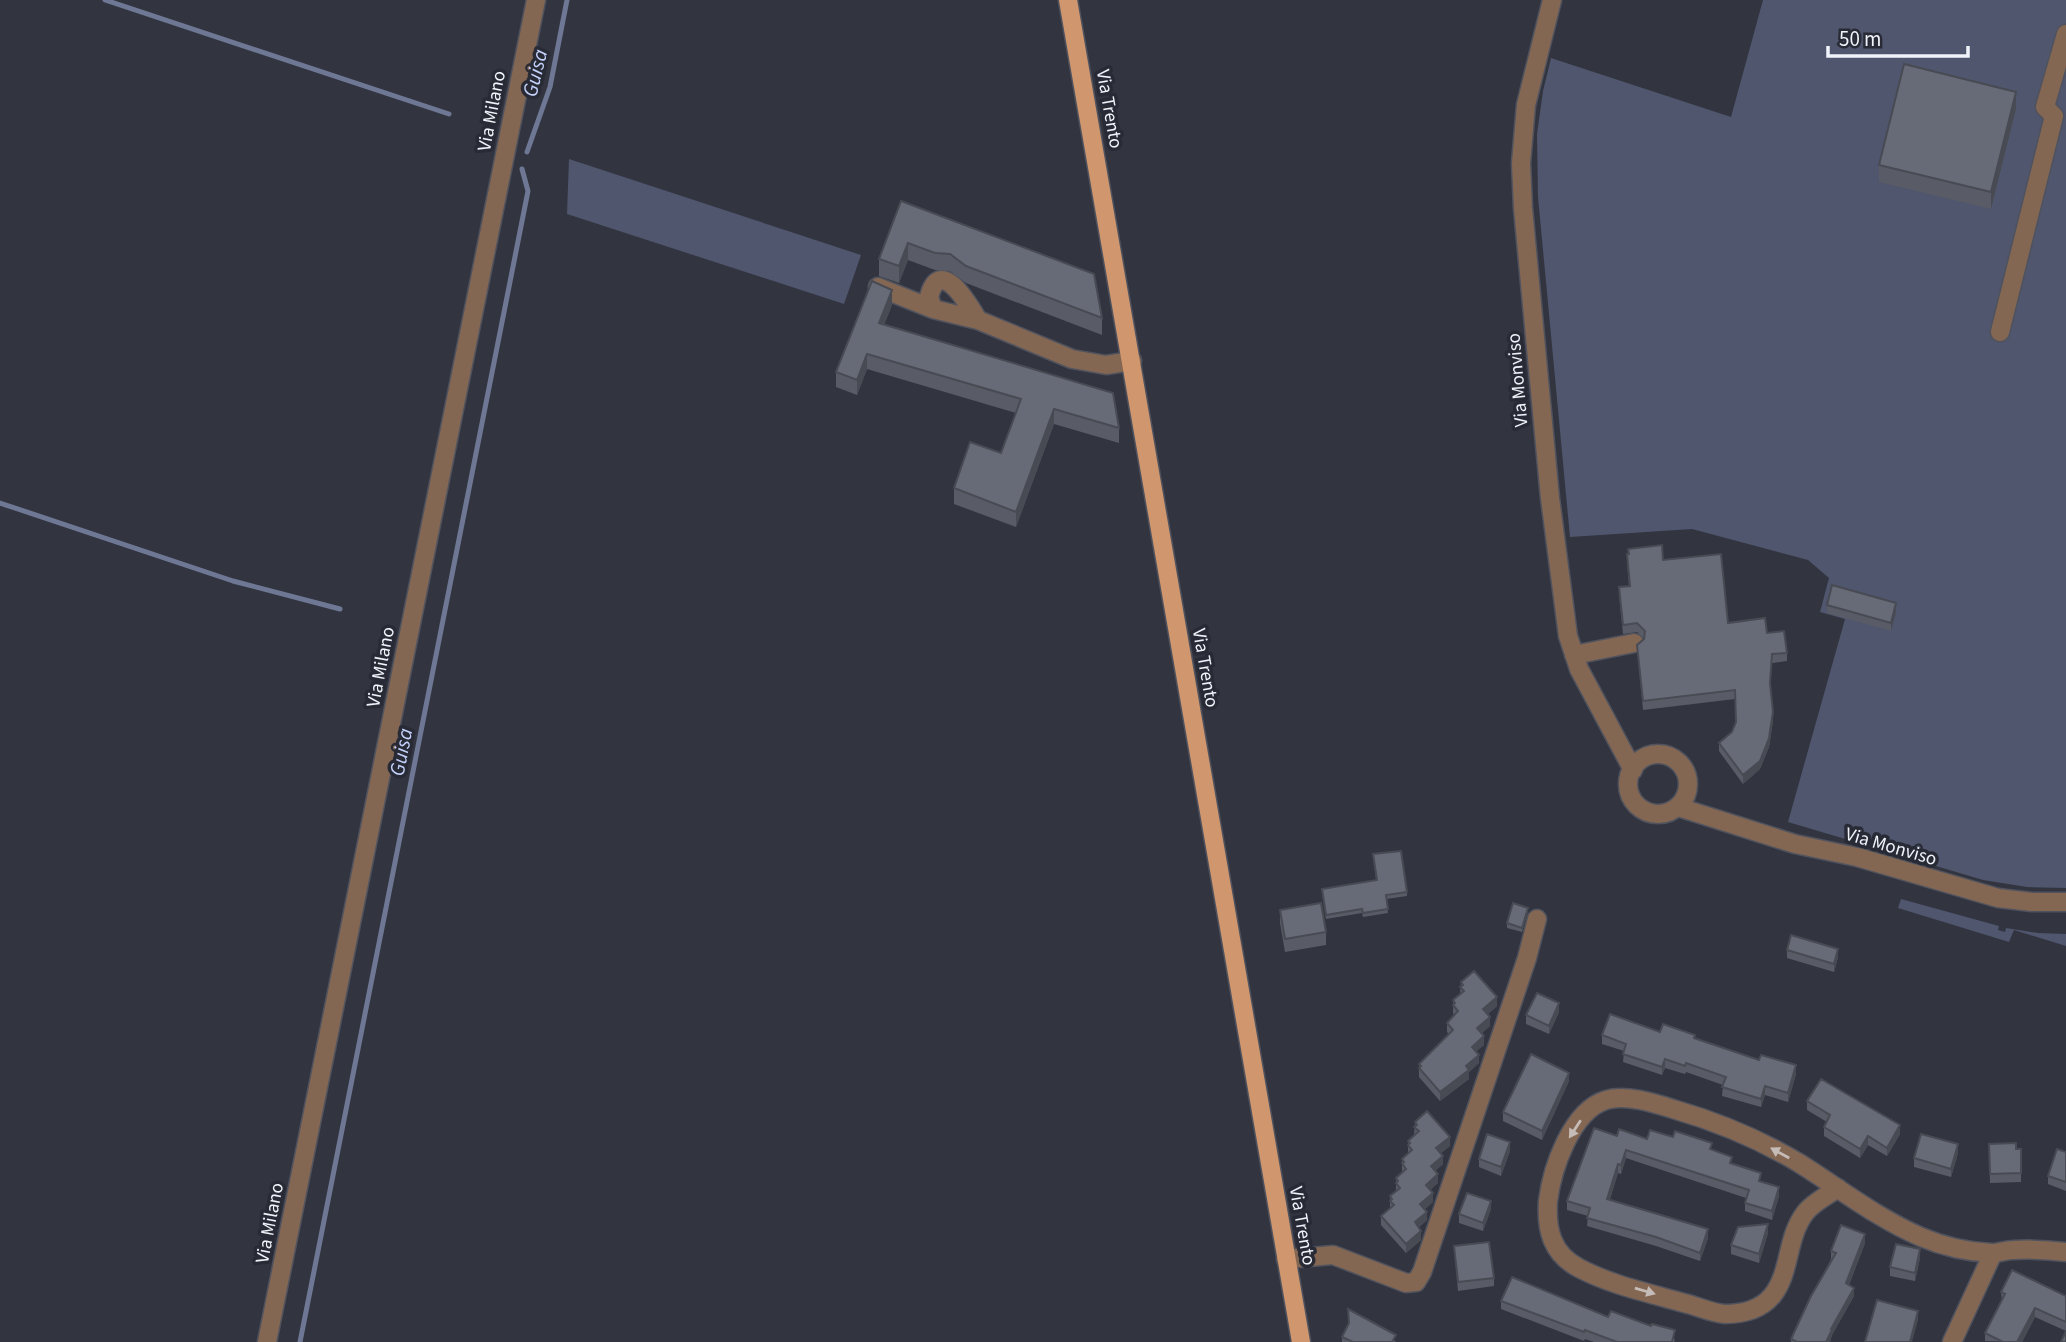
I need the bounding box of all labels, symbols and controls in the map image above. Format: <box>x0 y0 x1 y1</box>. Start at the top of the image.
scale bar <box>1828 14 1968 58</box>
text: 50 m <box>1839 24 1881 54</box>
water label: Guisa <box>515 46 555 100</box>
street label: Via Trento <box>1089 67 1129 151</box>
street label: Via Milano <box>471 68 513 154</box>
street label: Via Monviso <box>1500 332 1536 428</box>
street label: Via Milano <box>360 624 402 710</box>
street label: Via Trento <box>1185 626 1225 710</box>
water label: Guisa <box>382 726 420 778</box>
street label: Via Monviso <box>1842 821 1940 873</box>
one-way arrow <box>1568 1119 1581 1139</box>
one-way arrow <box>1770 1147 1789 1159</box>
street label: Via Milano <box>249 1180 291 1266</box>
street label: Via Trento <box>1282 1184 1322 1268</box>
one-way arrow <box>1635 1287 1656 1297</box>

